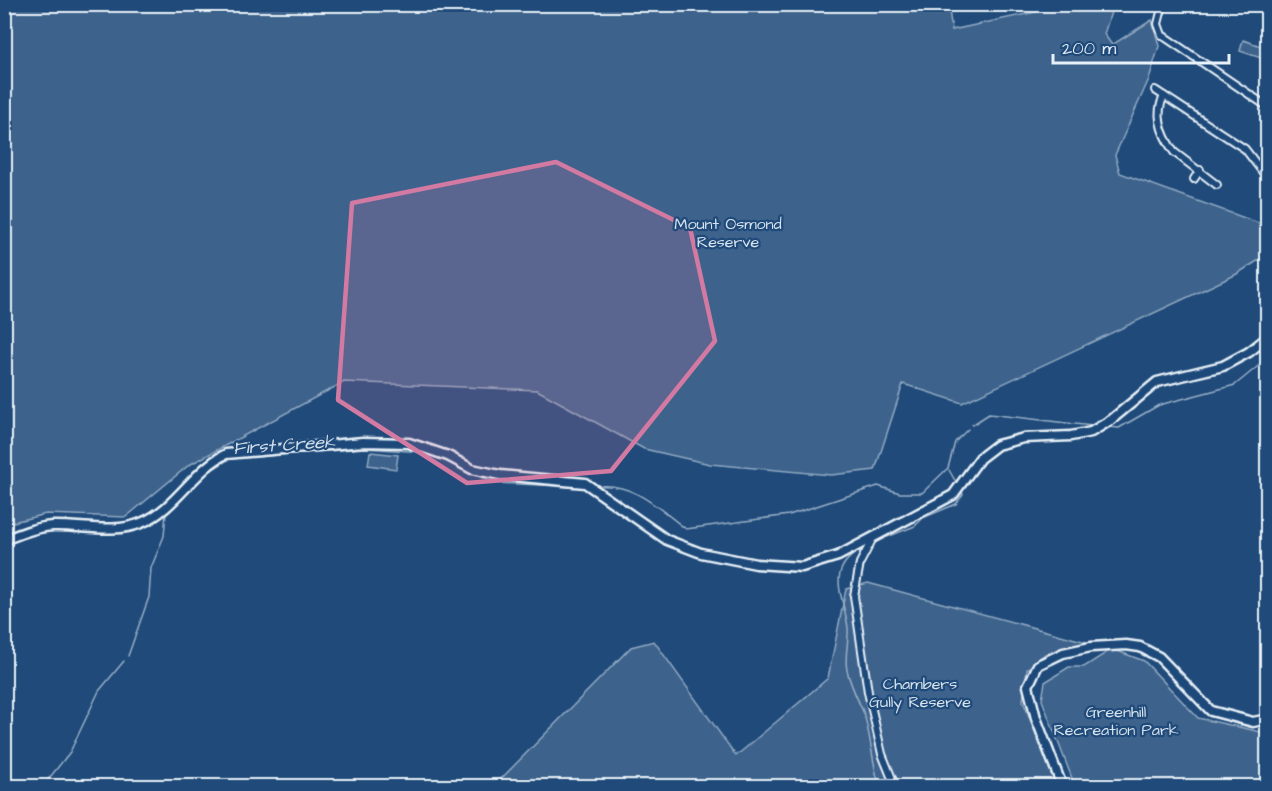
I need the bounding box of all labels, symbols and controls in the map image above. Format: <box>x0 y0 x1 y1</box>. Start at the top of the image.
scale bar <box>1053 27 1228 65</box>
text: 200 m <box>1062 36 1116 61</box>
park label: Mount Osmond Reserve <box>674 213 782 253</box>
water label: First Creek <box>232 429 337 461</box>
park label: Chambers Gully Reserve <box>869 673 971 714</box>
park label: Greenhill Recreation Park <box>1053 701 1179 741</box>

